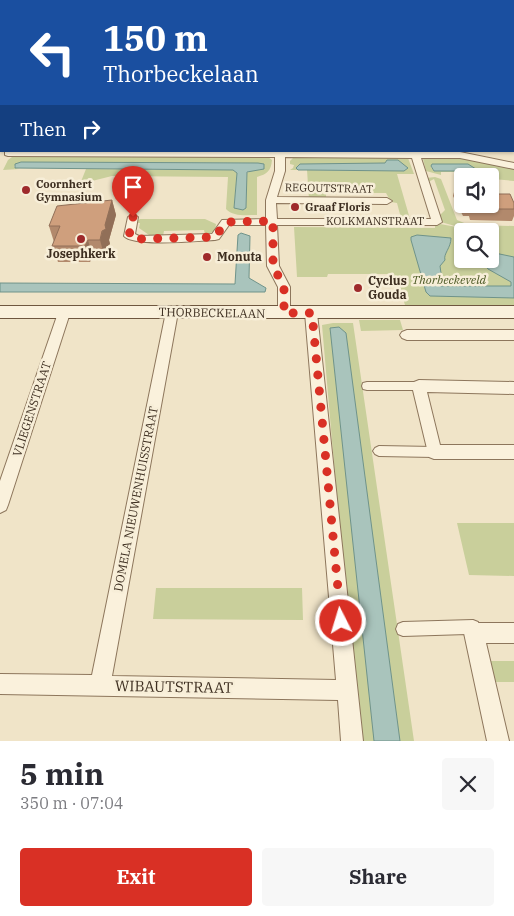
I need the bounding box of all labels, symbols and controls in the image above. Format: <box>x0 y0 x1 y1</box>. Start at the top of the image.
text: 150 m <box>103 15 208 61</box>
icon: left <box>20 20 85 85</box>
text: Thorbeckelaan <box>103 59 259 88</box>
icon: right <box>77 115 105 143</box>
text: Then <box>20 117 67 141</box>
pin <box>112 166 154 217</box>
map controls <box>454 168 499 268</box>
button: sound <box>454 168 499 213</box>
icon: arrive <box>119 173 147 201</box>
place label: Coornhert Gymnasium <box>36 177 102 204</box>
street label: REGOUTSTRAAT <box>285 180 373 196</box>
marker: Coornhert Gymnasium <box>20 184 32 196</box>
place label: Graaf Floris <box>305 200 370 214</box>
marker: Graaf Floris <box>289 201 301 213</box>
street label: KOLKMANSTRAAT <box>326 214 424 228</box>
button: search <box>454 223 499 268</box>
marker: Josephkerk <box>75 233 87 245</box>
place label: Josephkerk <box>47 246 116 261</box>
place label: Monuta <box>217 249 262 264</box>
marker: Monuta <box>201 251 213 263</box>
park label: Thorbeckeveld <box>412 272 487 287</box>
place label: Cyclus Gouda <box>368 273 407 302</box>
marker: Cyclus Gouda <box>352 282 364 294</box>
street label: THORBECKELAAN <box>158 304 266 321</box>
street label: VLIEGENSTRAAT <box>9 359 54 458</box>
street label: DOMELA NIEUWENHUISSTRAAT <box>110 405 161 593</box>
position arrow <box>314 594 366 646</box>
street label: WIBAUTSTRAAT <box>115 676 234 697</box>
text: 5 min <box>20 754 104 793</box>
button: close <box>442 758 494 810</box>
text: 350 m · 07:04 <box>20 793 123 813</box>
button: Exit <box>20 848 252 906</box>
button: Share <box>262 848 494 906</box>

